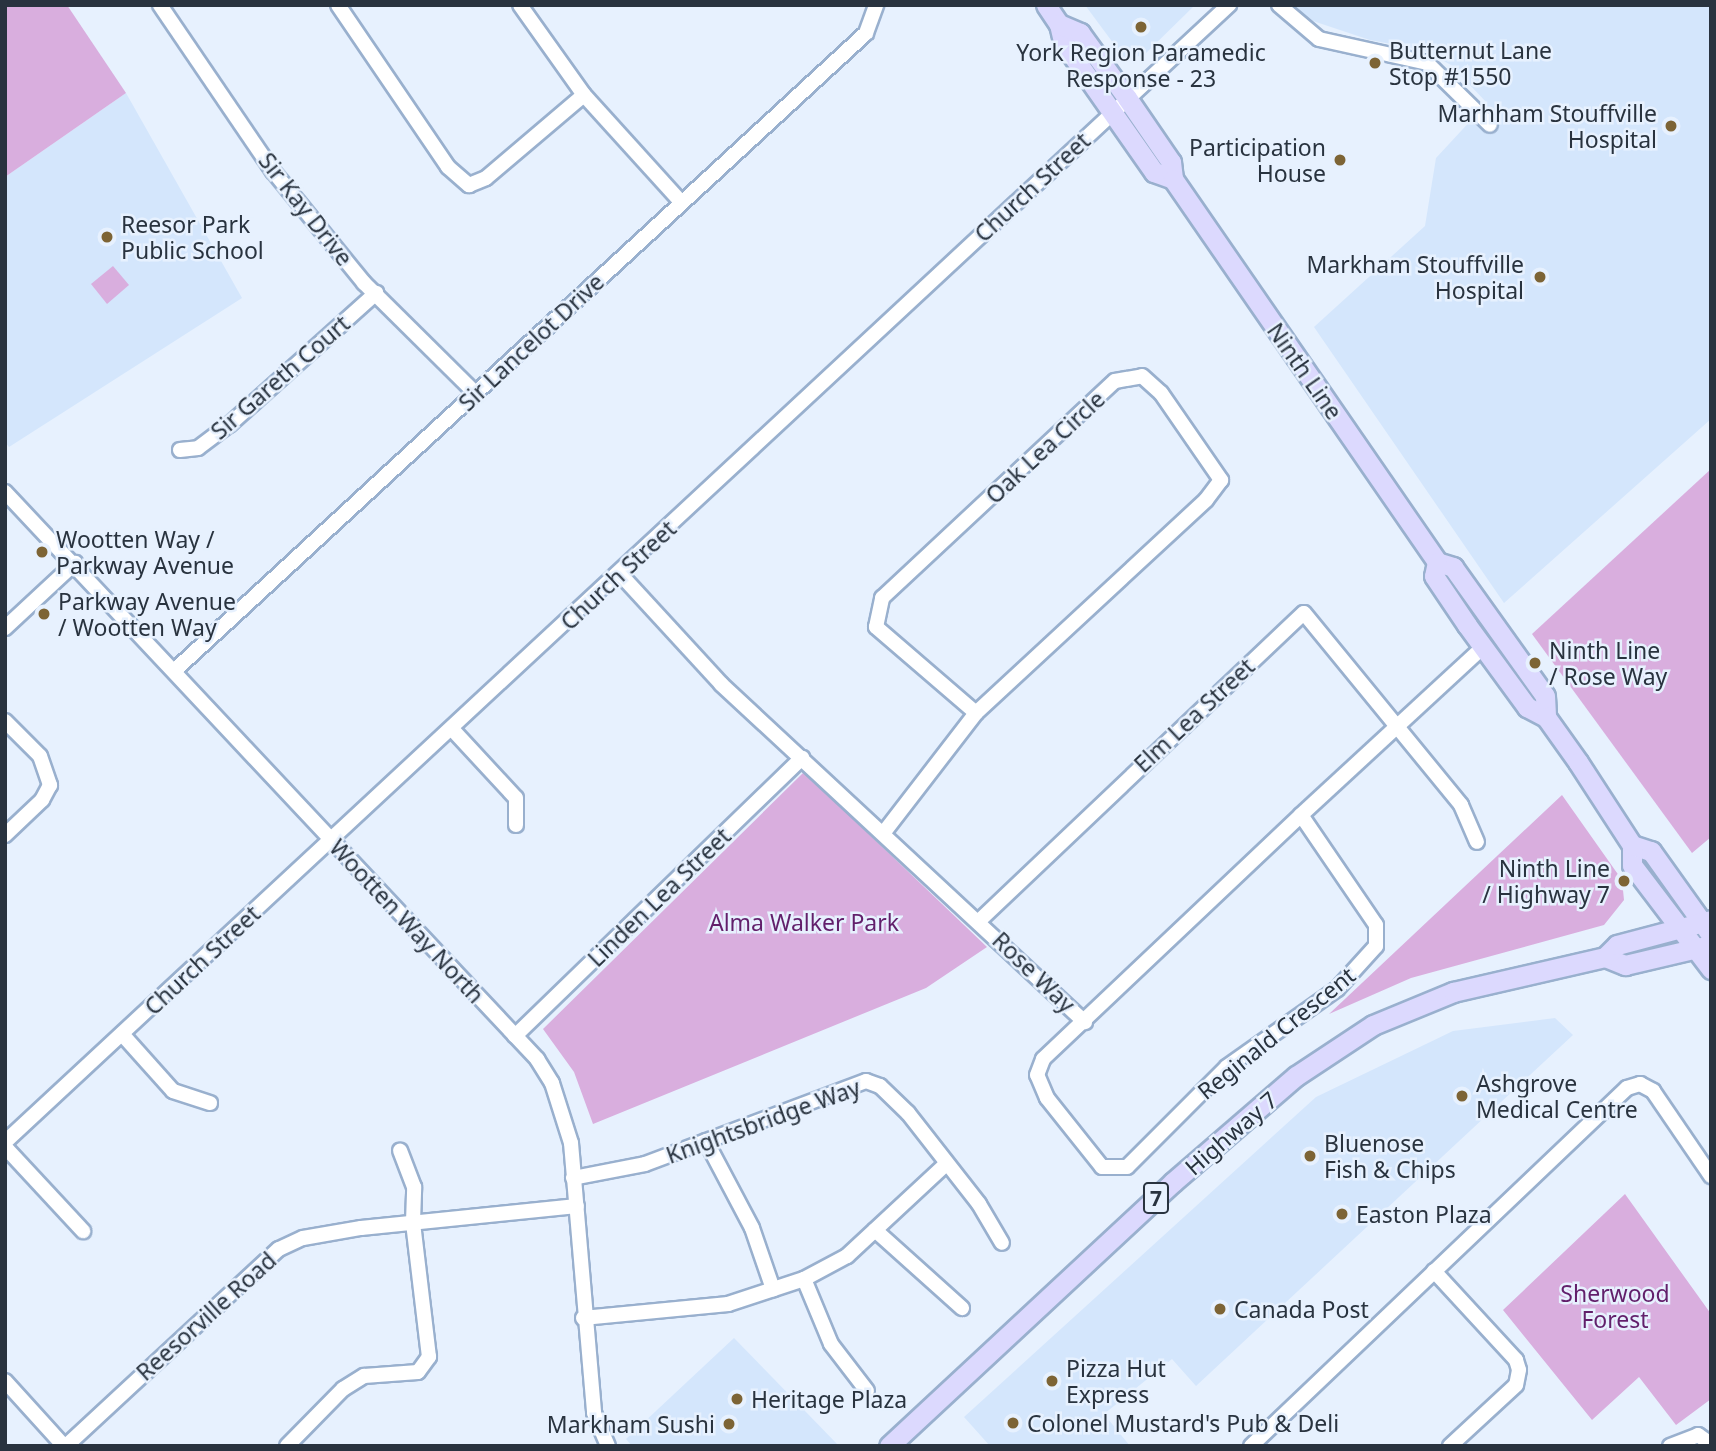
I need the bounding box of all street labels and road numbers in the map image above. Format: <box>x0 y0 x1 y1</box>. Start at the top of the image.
street label: Church Street <box>969 127 1095 247</box>
street label: Sir Kay Drive <box>253 147 359 271</box>
street label: Sir Lancelot Drive <box>453 268 609 416</box>
street label: Sir Gareth Court <box>205 309 355 445</box>
street label: Ninth Line <box>1262 318 1348 424</box>
street label: Oak Lea Circle <box>980 385 1110 509</box>
street label: Church Street <box>555 515 681 635</box>
street label: Elm Lea Street <box>1128 652 1260 778</box>
street label: Linden Lea Street <box>582 822 736 972</box>
street label: Wootten Way North <box>324 834 490 1008</box>
street label: Church Street <box>139 900 265 1020</box>
street label: Rose Way <box>987 926 1081 1018</box>
street label: Reginald Crescent <box>1192 961 1360 1105</box>
street label: Knightsbridge Way <box>662 1073 864 1169</box>
street label: Highway 7 <box>1179 1085 1283 1181</box>
road number: 7 <box>1142 1180 1170 1216</box>
street label: Reesorville Road <box>130 1246 282 1386</box>

